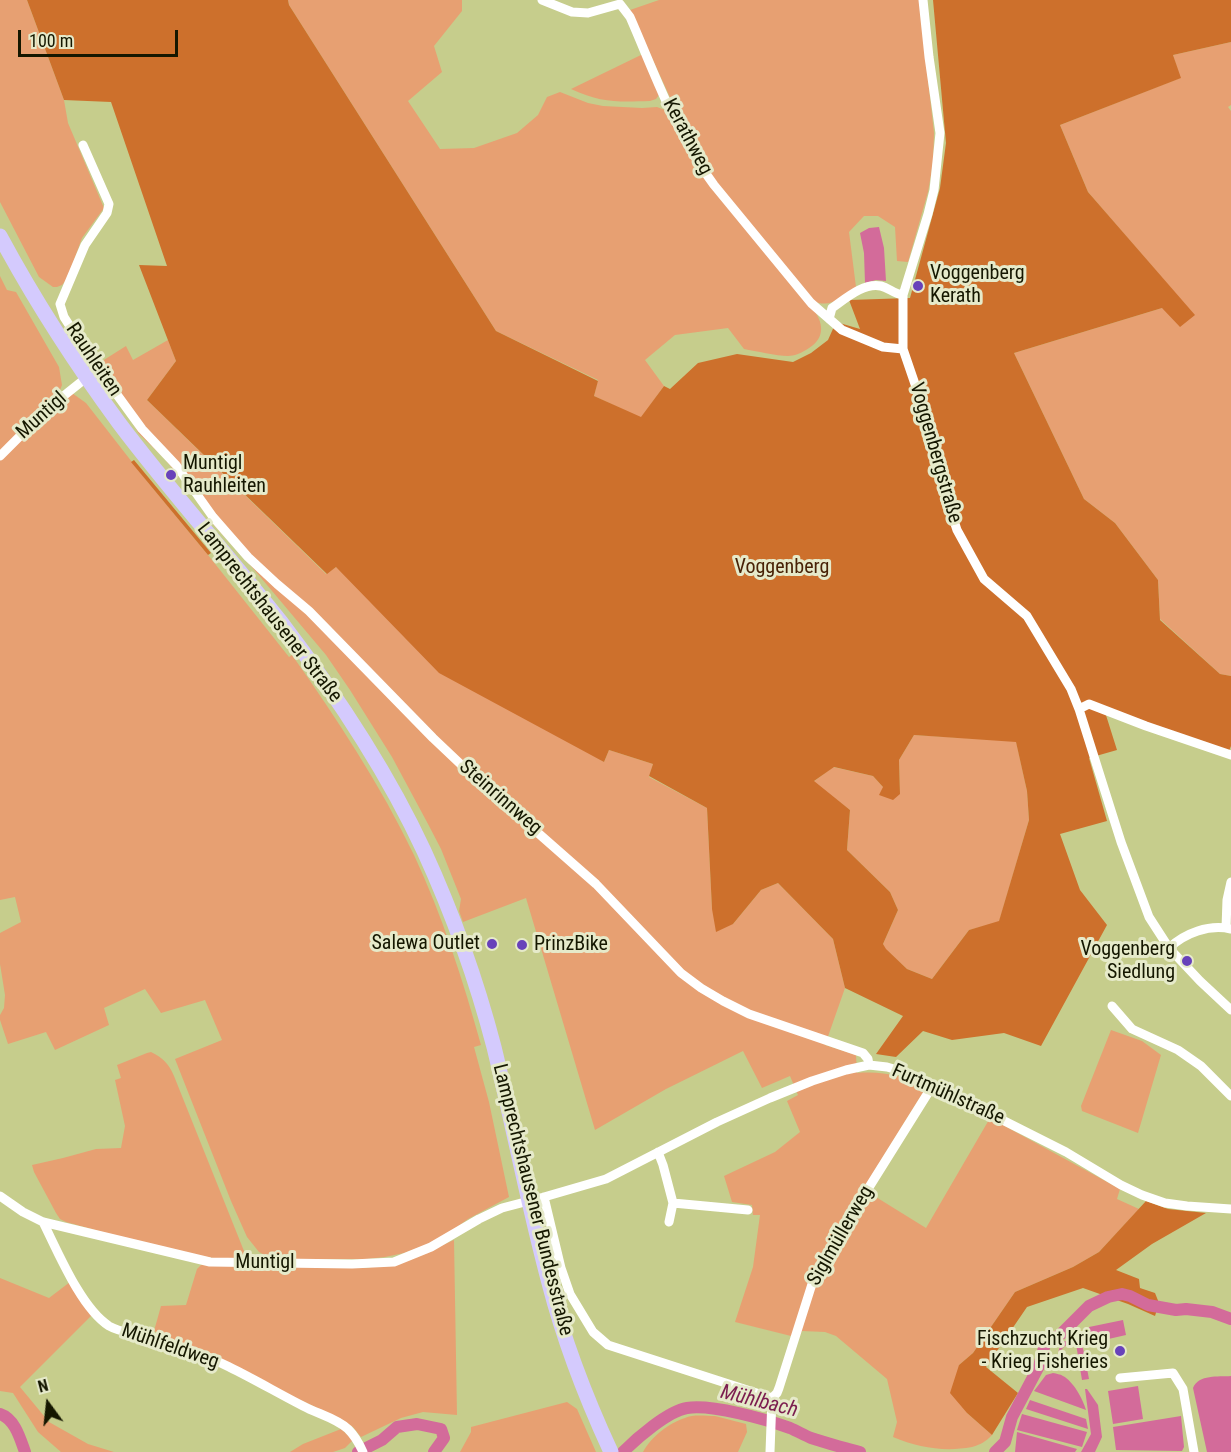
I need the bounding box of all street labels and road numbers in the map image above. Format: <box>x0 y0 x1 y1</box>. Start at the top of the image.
street label: Kerathweg <box>657 95 717 179</box>
street label: Rauhleiten <box>60 319 126 401</box>
street label: Voggenbergstraße <box>904 380 966 526</box>
street label: Muntigl <box>12 387 72 445</box>
street label: Lamprechtshausener Straße <box>191 518 347 708</box>
street label: Steinrinnweg <box>454 755 546 841</box>
street label: Furtmühlstraße <box>888 1059 1008 1131</box>
street label: Lamprechtshausener Bundesstraße <box>487 1062 577 1338</box>
street label: Siglmüllerweg <box>803 1182 879 1290</box>
street label: Muntigl <box>235 1251 295 1275</box>
street label: Mühlfeldweg <box>118 1319 222 1375</box>

